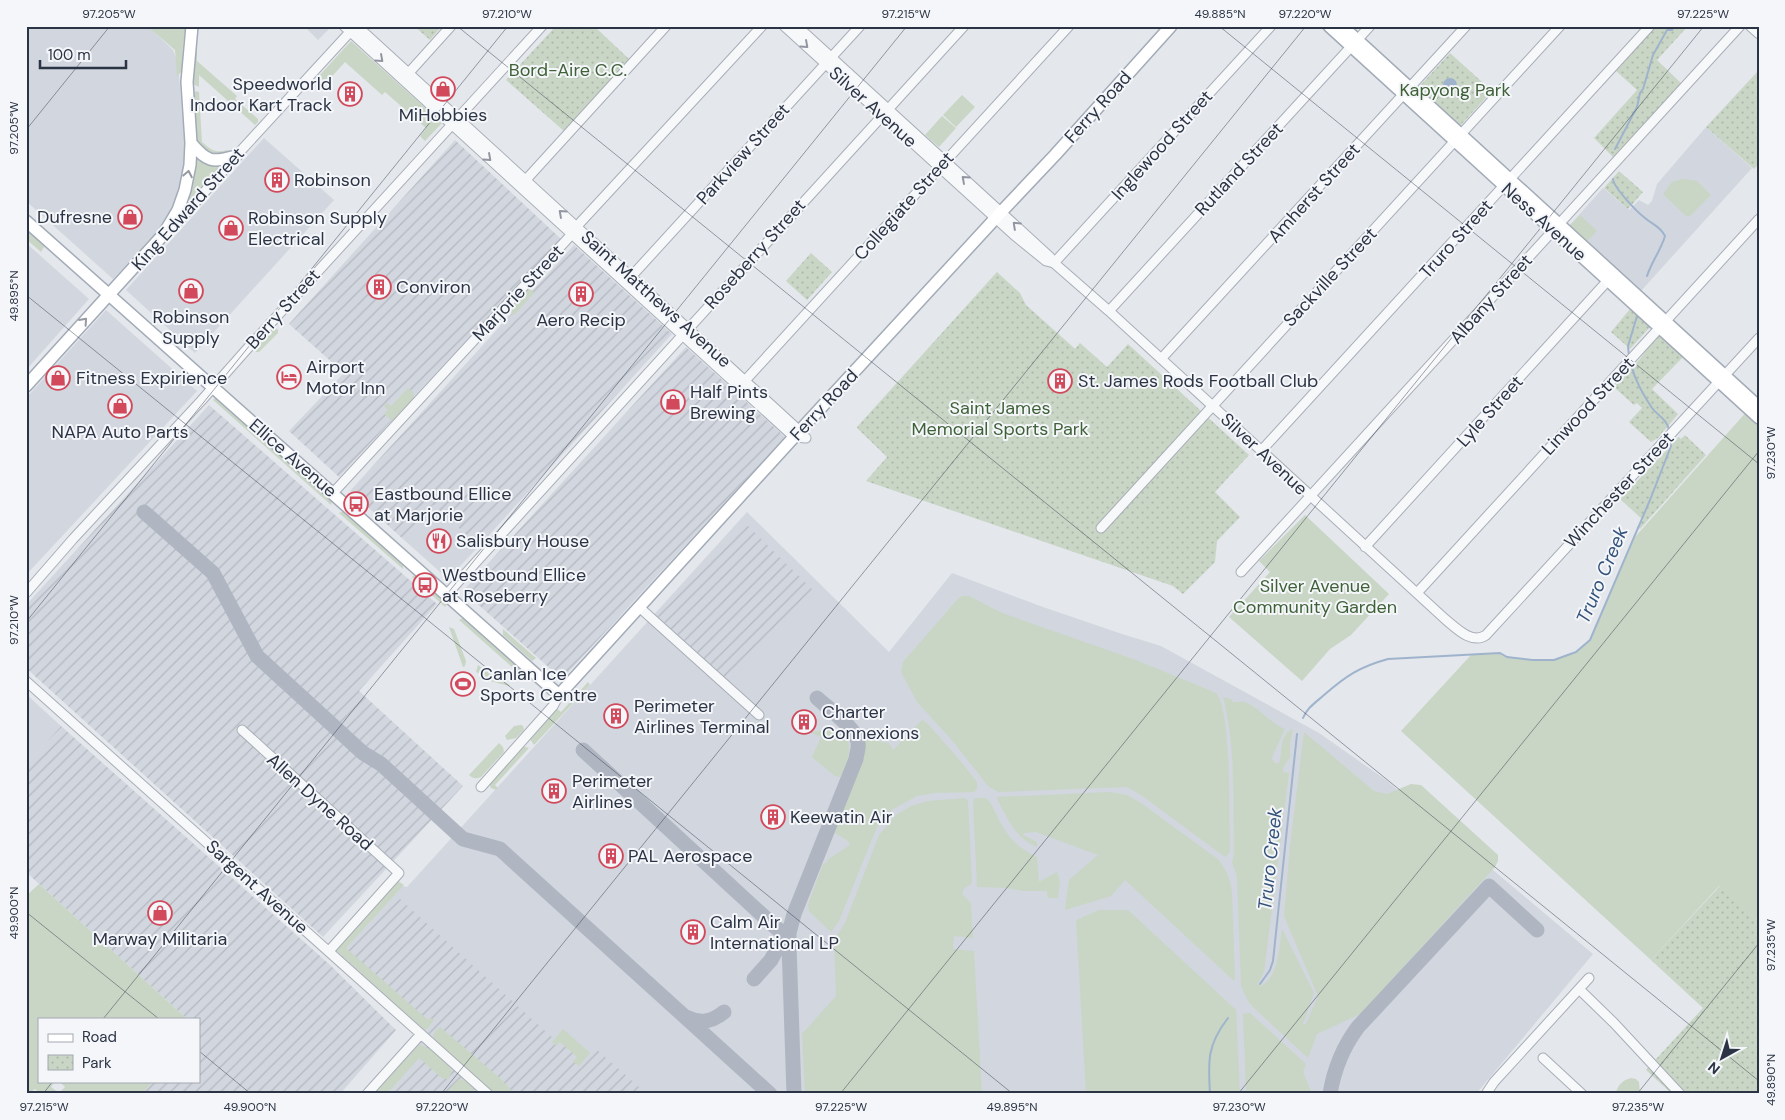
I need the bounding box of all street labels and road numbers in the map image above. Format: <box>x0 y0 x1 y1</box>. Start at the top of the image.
street label: Silver Avenue <box>824 61 922 153</box>
street label: Ferry Road <box>1059 66 1137 148</box>
street label: Inglewood Street <box>1106 85 1218 205</box>
street label: Parkview Street <box>691 98 795 210</box>
street label: Rutland Street <box>1190 117 1288 221</box>
street label: Amherst Street <box>1263 138 1365 248</box>
street label: King Edward Street <box>126 142 250 276</box>
street label: Collegiate Street <box>849 147 959 265</box>
street label: Ness Avenue <box>1496 177 1592 267</box>
street label: Roseberry Street <box>699 194 811 314</box>
street label: Truro Street <box>1414 194 1498 284</box>
street label: Sackville Street <box>1278 222 1382 332</box>
street label: Saint Matthews Avenue <box>576 225 736 373</box>
street label: Marjorie Street <box>467 240 569 346</box>
street label: Albany Street <box>1444 249 1538 349</box>
street label: Berry Street <box>241 264 325 354</box>
street label: Linwood Street <box>1536 352 1640 460</box>
street label: Ferry Road <box>785 364 863 446</box>
street label: Lyle Street <box>1451 370 1529 452</box>
street label: Silver Avenue <box>1215 407 1313 501</box>
street label: Ellice Avenue <box>244 413 342 503</box>
street label: Winchester Street <box>1559 427 1679 553</box>
street label: Allen Dyne Road <box>262 748 378 856</box>
street label: Sargent Avenue <box>201 835 313 939</box>

